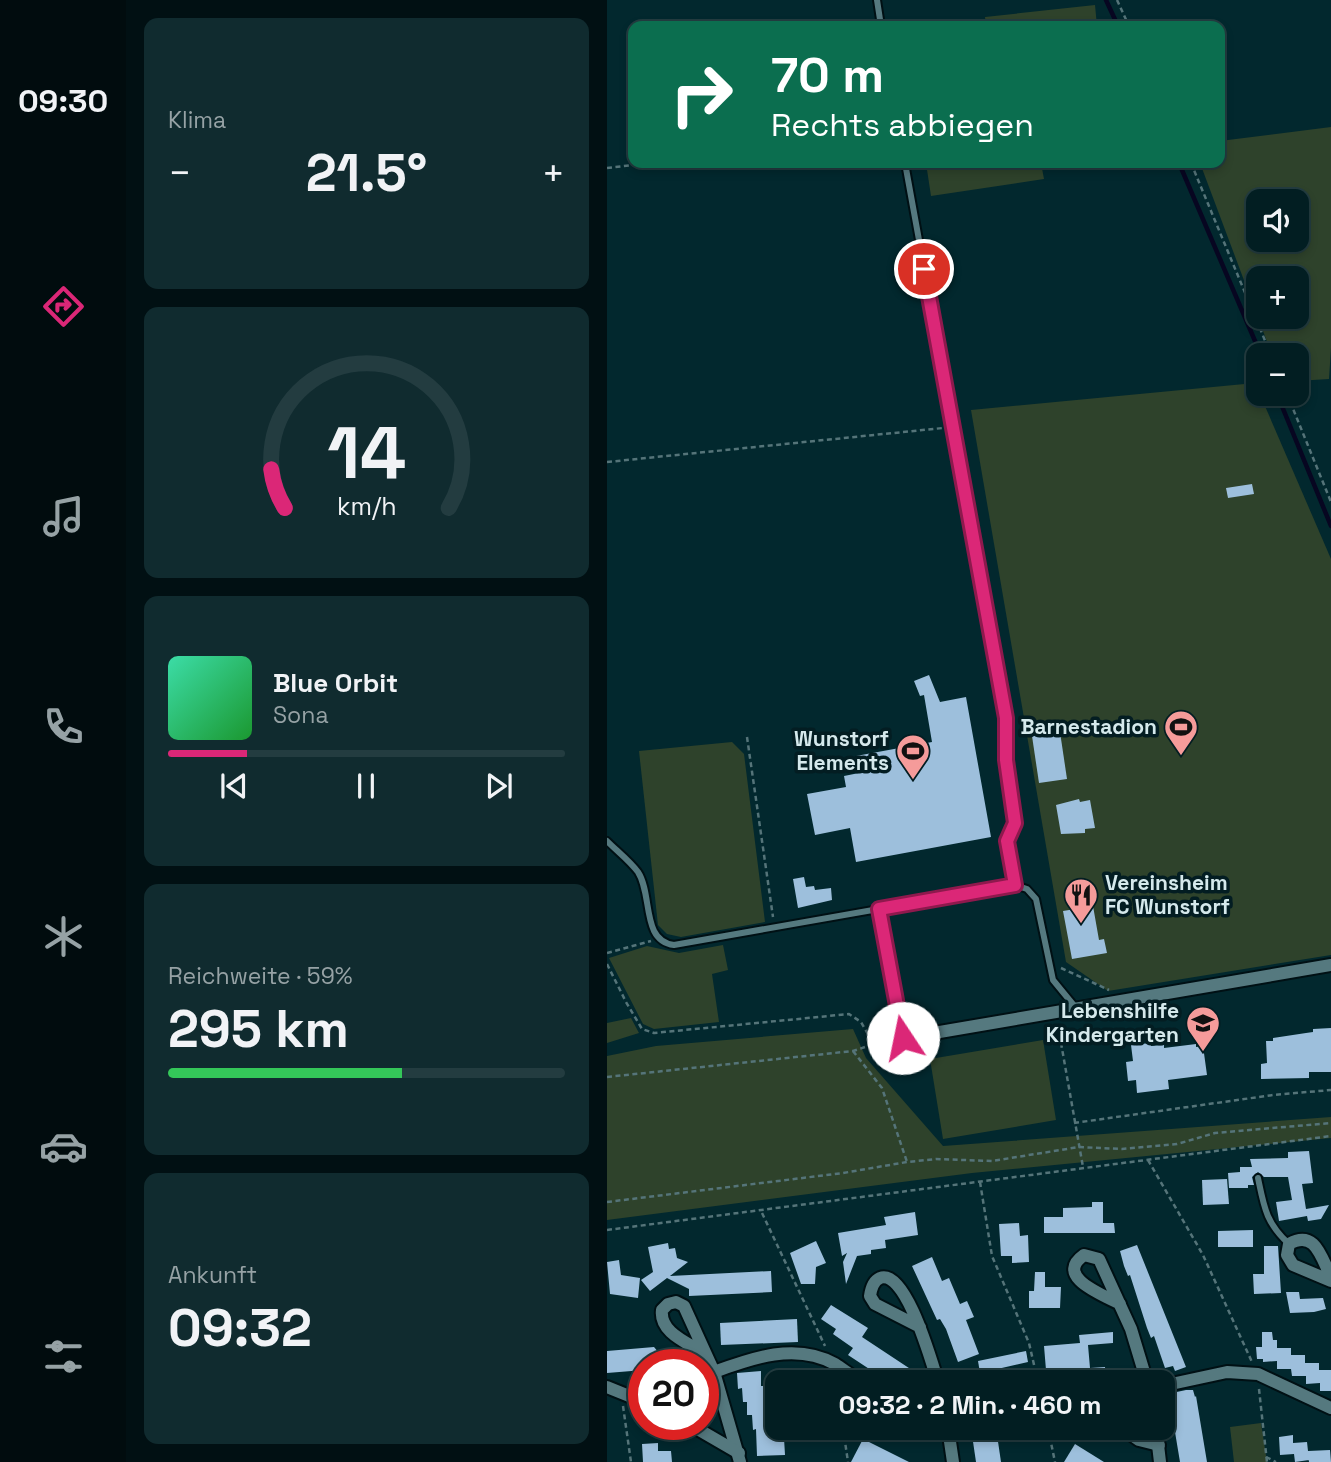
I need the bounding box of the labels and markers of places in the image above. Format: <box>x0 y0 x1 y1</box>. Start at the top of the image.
pin <box>894 239 954 299</box>
sports icon: Barnestadion <box>1162 708 1200 757</box>
place label: Barnestadion <box>1020 713 1157 740</box>
place label: Wunstorf Elements <box>794 725 889 776</box>
sports icon: Wunstorf Elements <box>894 732 932 781</box>
place label: Vereinsheim FC Wunstorf <box>1105 869 1230 920</box>
restaurant icon: Vereinsheim FC Wunstorf <box>1062 876 1100 925</box>
place label: Lebenshilfe Kindergarten <box>1046 997 1179 1048</box>
school or university icon: Lebenshilfe Kindergarten <box>1184 1004 1222 1053</box>

